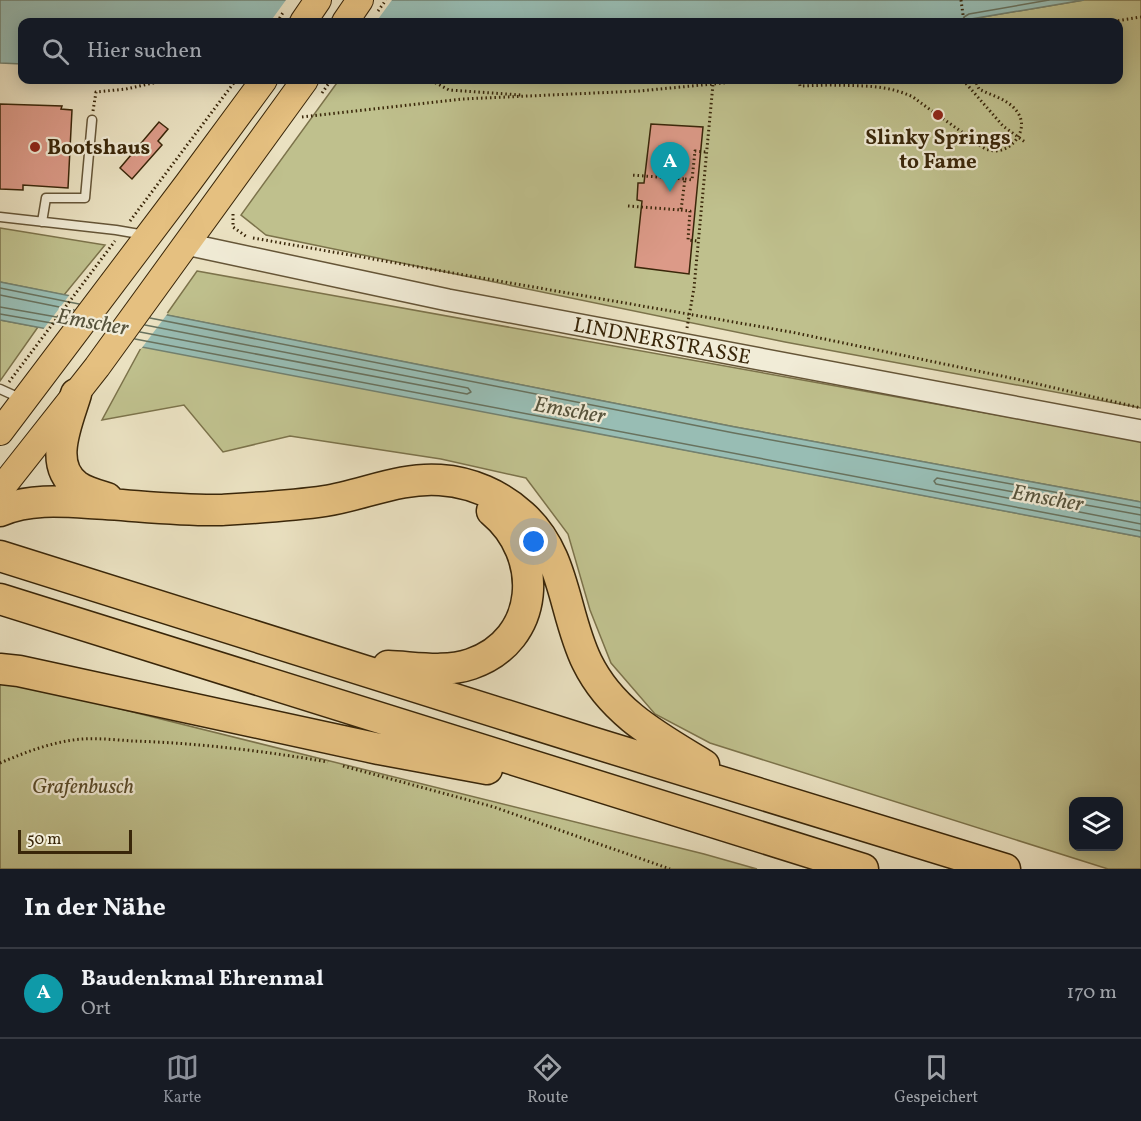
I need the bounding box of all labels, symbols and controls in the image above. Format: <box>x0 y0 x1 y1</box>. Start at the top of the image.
search box <box>18 18 1123 84</box>
icon: search <box>39 35 72 68</box>
text: Hier suchen <box>87 36 202 67</box>
marker: Slinky Springs to Fame <box>931 108 945 122</box>
place label: Slinky Springs to Fame <box>865 124 1011 177</box>
place label: Bootshaus <box>47 134 150 163</box>
marker: Bootshaus <box>28 140 42 154</box>
pin: A <box>650 142 690 192</box>
water label: Emscher <box>54 302 132 345</box>
street label: LINDNERSTRASSE <box>571 311 753 373</box>
water label: Emscher <box>531 390 609 433</box>
water label: Emscher <box>1009 478 1087 521</box>
your location <box>519 527 548 556</box>
park label: Grafenbusch <box>32 773 134 802</box>
map controls <box>1069 797 1123 851</box>
button: layers <box>1069 797 1123 851</box>
scale bar <box>18 827 132 854</box>
text: 50 m <box>27 829 61 851</box>
text: In der Nähe <box>24 890 166 926</box>
text: Baudenkmal Ehrenmal <box>81 964 324 995</box>
text: A <box>36 979 51 1007</box>
text: 170 m <box>1067 979 1117 1007</box>
text: Ort <box>81 995 111 1023</box>
tab: Karte <box>163 1051 201 1109</box>
tab: Route <box>527 1051 568 1109</box>
tab: Gespeichert <box>894 1051 978 1109</box>

